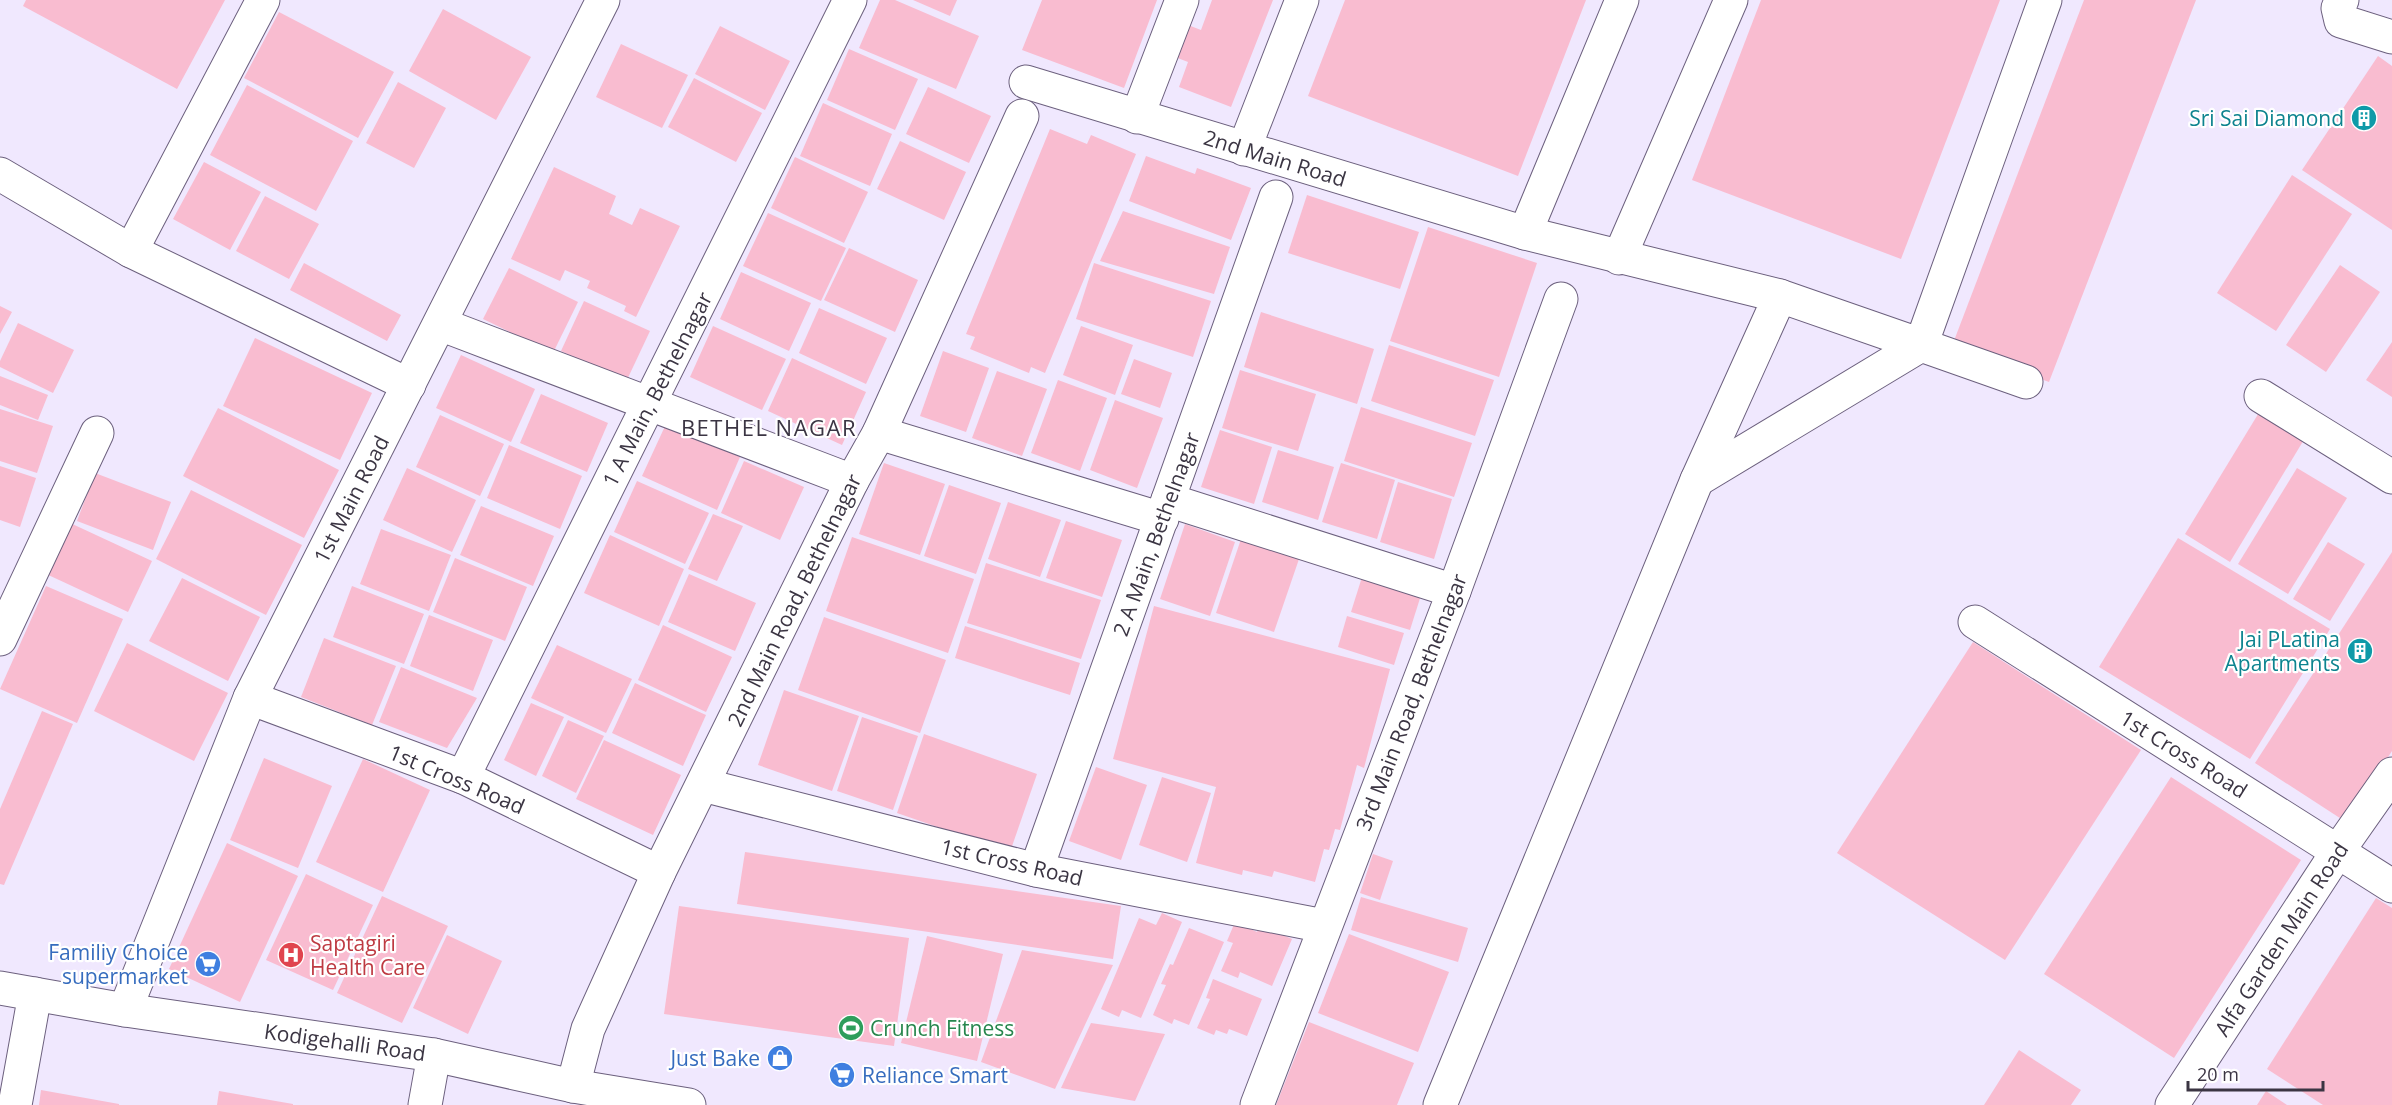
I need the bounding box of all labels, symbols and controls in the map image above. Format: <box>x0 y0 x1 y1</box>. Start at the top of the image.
building icon: Sri Sai Diamond <box>2349 103 2379 133</box>
place label: Sri Sai Diamond <box>2189 104 2344 132</box>
street label: 2nd Main Road <box>1200 123 1350 193</box>
street label: 1 A Main, Bethelnagar <box>596 287 718 491</box>
district label: BETHEL NAGAR <box>681 412 857 442</box>
street label: 2 A Main, Bethelnagar <box>1106 428 1206 640</box>
street label: 1st Main Road <box>307 431 395 567</box>
street label: 2nd Main Road, Bethelnagar <box>721 469 868 731</box>
street label: 3rd Main Road, Bethelnagar <box>1349 569 1473 835</box>
place label: Jai PLatina Apartments <box>2225 625 2340 677</box>
building icon: Jai PLatina Apartments <box>2345 636 2375 666</box>
street label: 1st Cross Road <box>2115 704 2253 804</box>
street label: 1st Cross Road <box>385 738 529 820</box>
street label: 1st Cross Road <box>938 832 1086 892</box>
street label: Alfa Garden Main Road <box>2208 837 2354 1041</box>
place label: Saptagiri Health Care <box>310 929 425 981</box>
place label: Familiy Choice supermarket <box>48 938 188 990</box>
hospital icon: Saptagiri Health Care <box>276 940 306 970</box>
supermarket icon: Familiy Choice supermarket <box>193 949 223 979</box>
sports icon: Crunch Fitness <box>836 1013 866 1043</box>
place label: Crunch Fitness <box>870 1014 1014 1042</box>
street label: Kodigehalli Road <box>262 1017 428 1067</box>
shop icon: Just Bake <box>765 1043 795 1073</box>
place label: Just Bake <box>668 1044 760 1072</box>
scale bar <box>2188 1054 2323 1092</box>
supermarket icon: Reliance Smart <box>827 1060 857 1090</box>
place label: Reliance Smart <box>862 1061 1008 1089</box>
text: 20 m <box>2197 1062 2239 1086</box>

